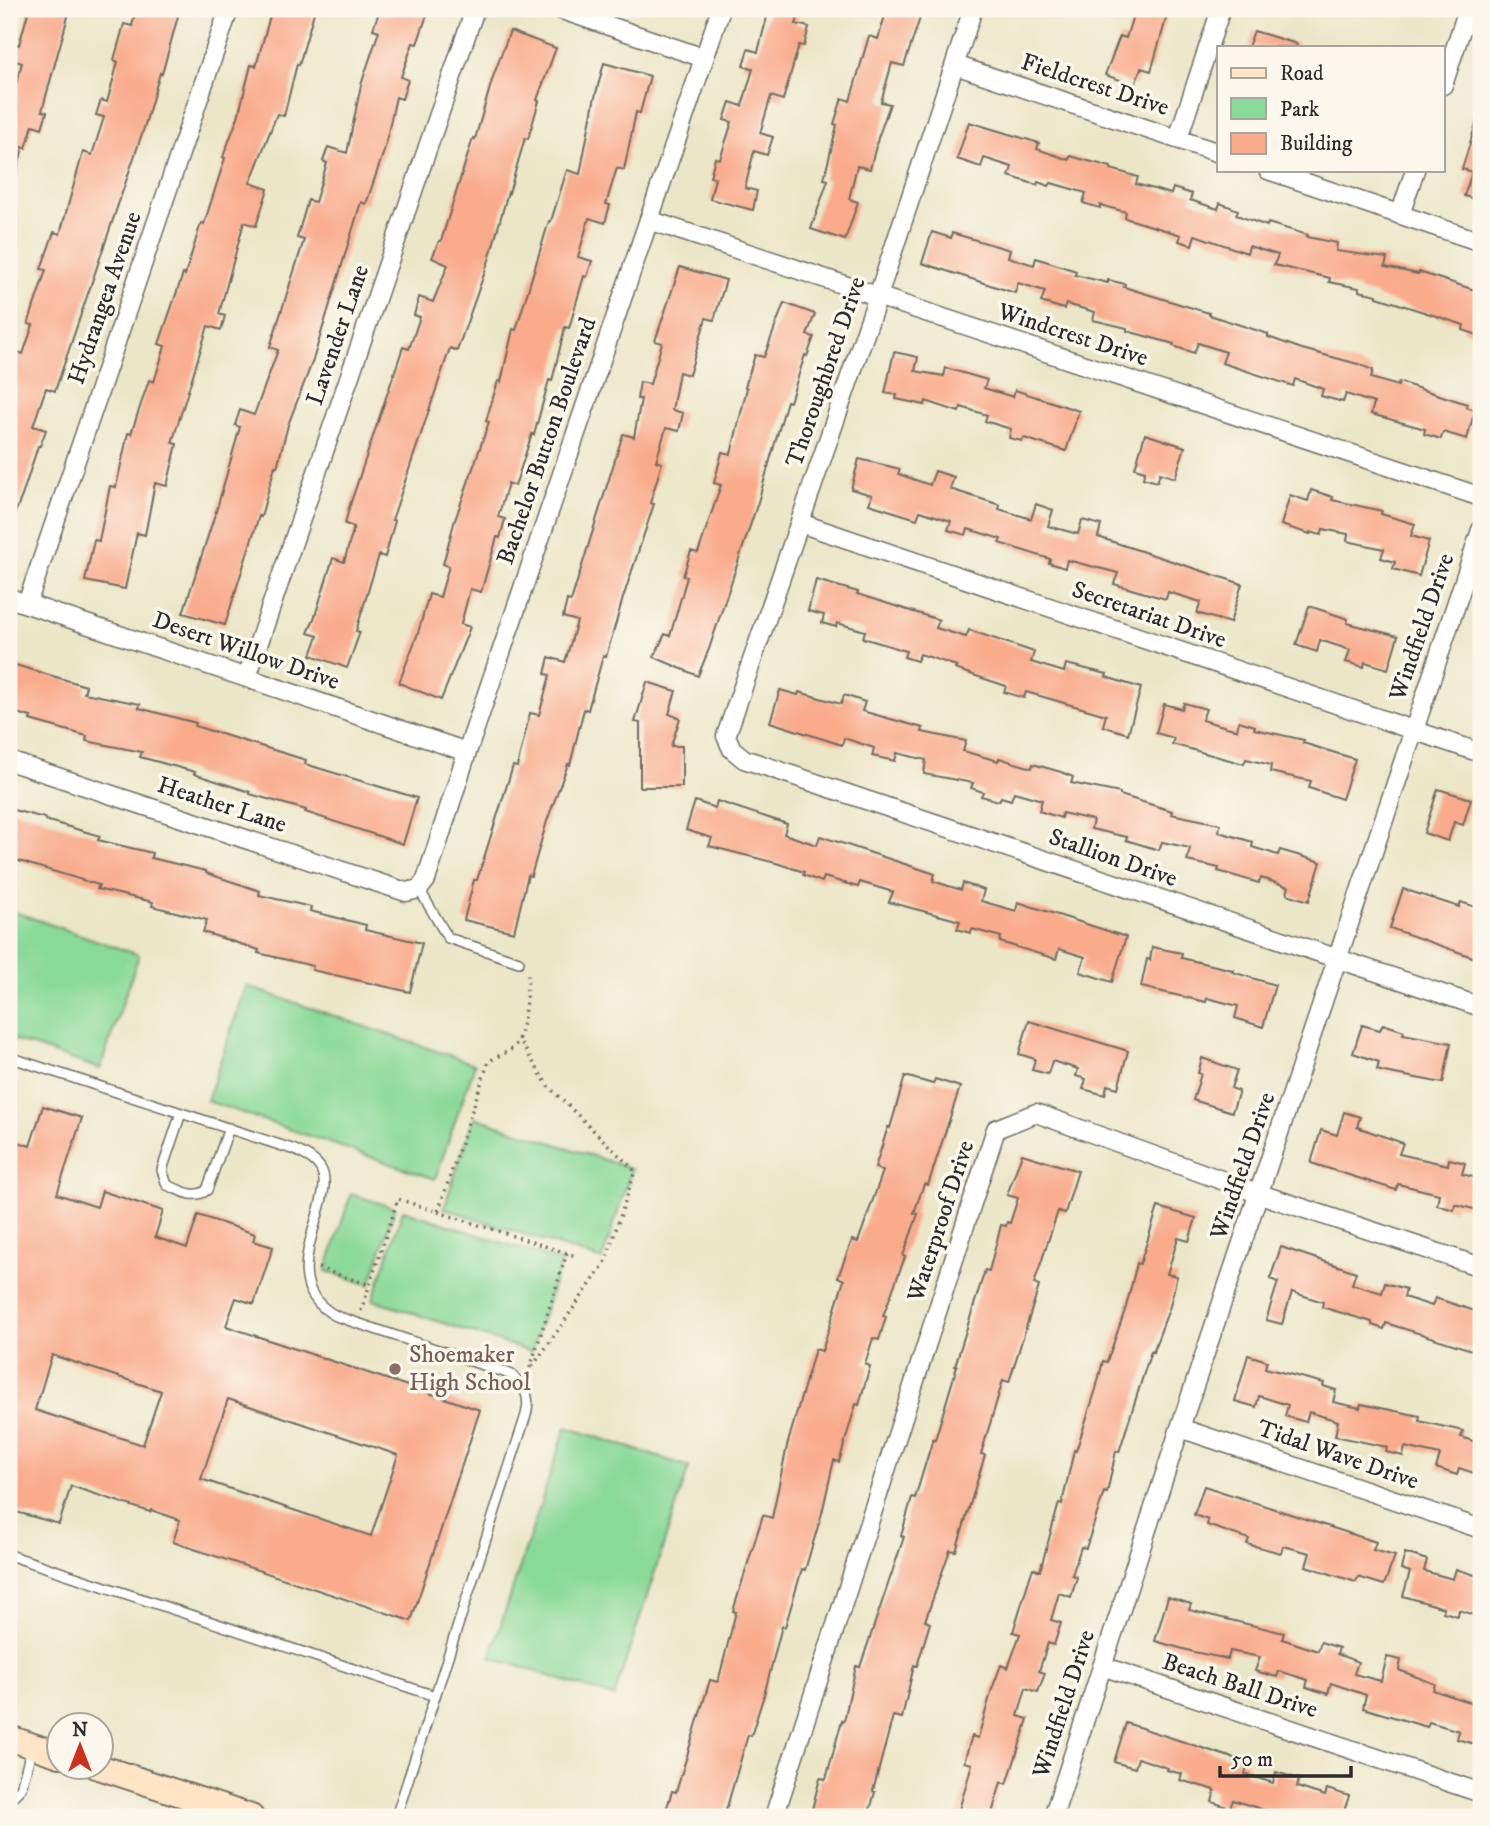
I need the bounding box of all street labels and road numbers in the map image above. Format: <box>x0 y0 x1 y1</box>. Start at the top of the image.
street label: Fieldcrest Drive <box>1017 47 1173 123</box>
street label: Hydrangea Avenue <box>61 208 149 388</box>
street label: Lavender Lane <box>300 261 376 409</box>
street label: Thoroughbred Drive <box>779 273 873 471</box>
street label: Windcrest Drive <box>993 296 1152 373</box>
street label: Bachelor Button Boulevard <box>491 313 603 569</box>
street label: Windfield Drive <box>1382 549 1461 706</box>
street label: Secretariat Drive <box>1068 575 1230 655</box>
street label: Desert Willow Drive <box>149 605 343 697</box>
street label: Heather Lane <box>154 770 290 840</box>
street label: Stallion Drive <box>1045 822 1181 894</box>
street label: Windfield Drive <box>1203 1088 1282 1245</box>
street label: Waterproof Drive <box>901 1137 981 1306</box>
street label: Tidal Wave Drive <box>1253 1413 1423 1497</box>
street label: Windfield Drive <box>1026 1626 1102 1783</box>
street label: Beach Ball Drive <box>1158 1647 1322 1725</box>

